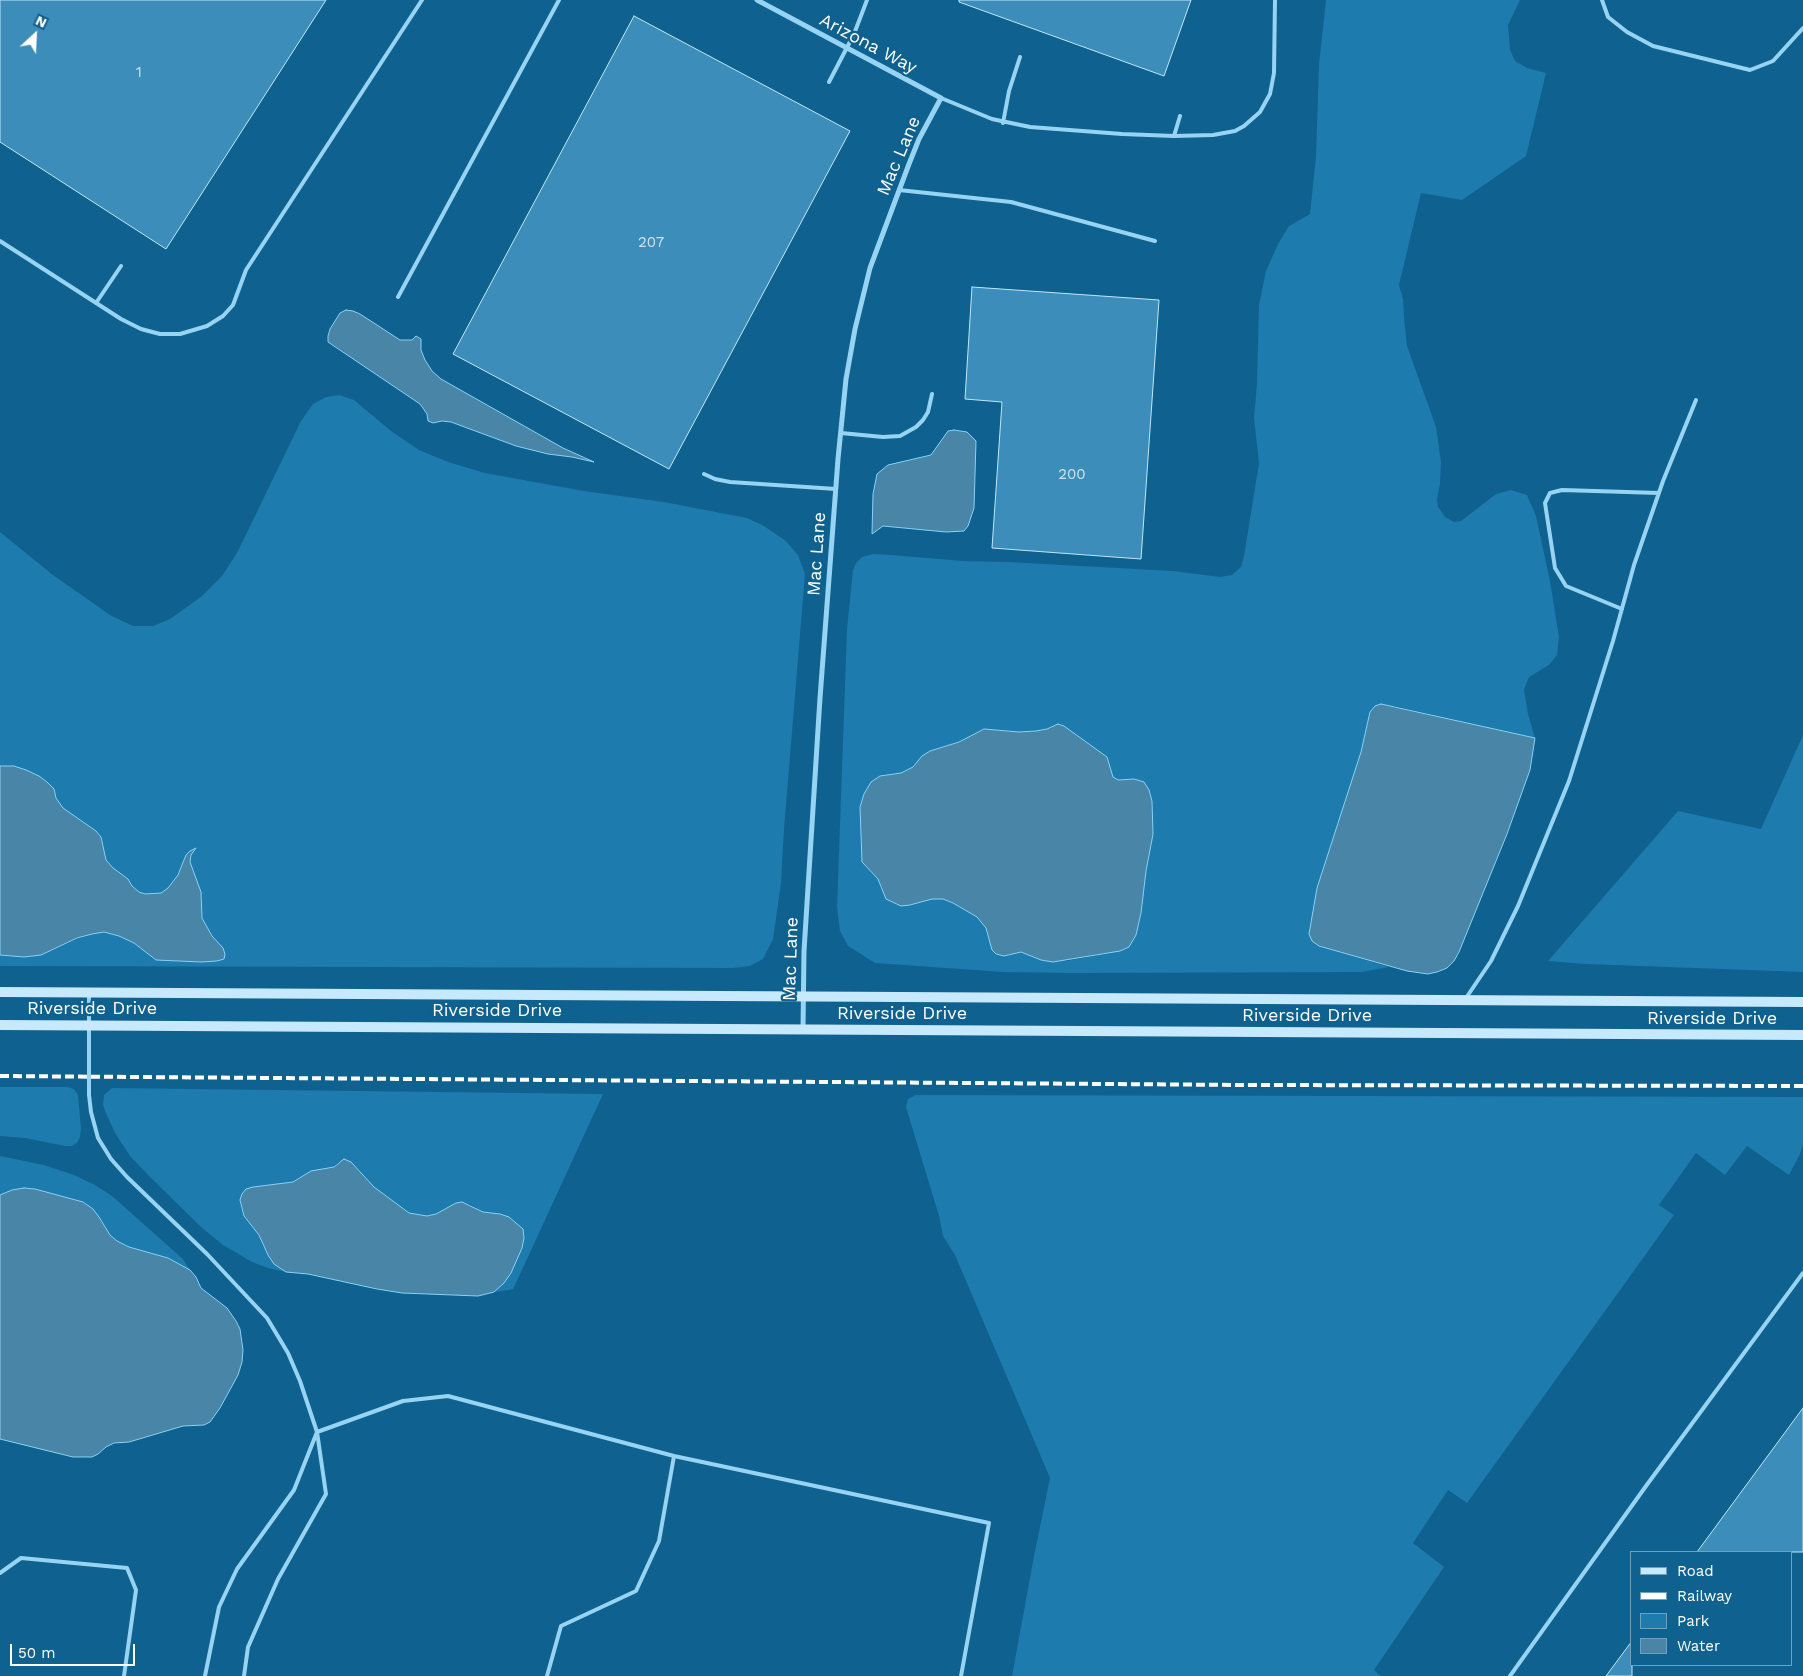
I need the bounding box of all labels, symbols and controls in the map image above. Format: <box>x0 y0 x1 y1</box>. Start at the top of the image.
street label: Arizona Way <box>816 9 920 79</box>
north arrow <box>10 10 60 60</box>
text: N <box>33 12 49 31</box>
house number: 1 <box>136 64 142 82</box>
street label: Mac Lane <box>873 113 925 199</box>
house number: 207 <box>638 234 664 252</box>
house number: 200 <box>1058 466 1086 484</box>
street label: Mac Lane <box>803 511 831 597</box>
street label: Mac Lane <box>779 917 803 1001</box>
street label: Riverside Drive <box>27 998 157 1020</box>
street label: Riverside Drive <box>432 1000 562 1022</box>
street label: Riverside Drive <box>837 1003 967 1025</box>
street label: Riverside Drive <box>1242 1005 1372 1027</box>
street label: Riverside Drive <box>1647 1008 1777 1030</box>
legend <box>1630 1551 1793 1666</box>
text: Road <box>1677 1562 1714 1580</box>
text: Railway <box>1677 1587 1732 1605</box>
text: Park <box>1677 1612 1709 1630</box>
scale bar <box>12 1634 138 1666</box>
text: Water <box>1677 1637 1720 1655</box>
text: 50 m <box>18 1644 55 1662</box>

